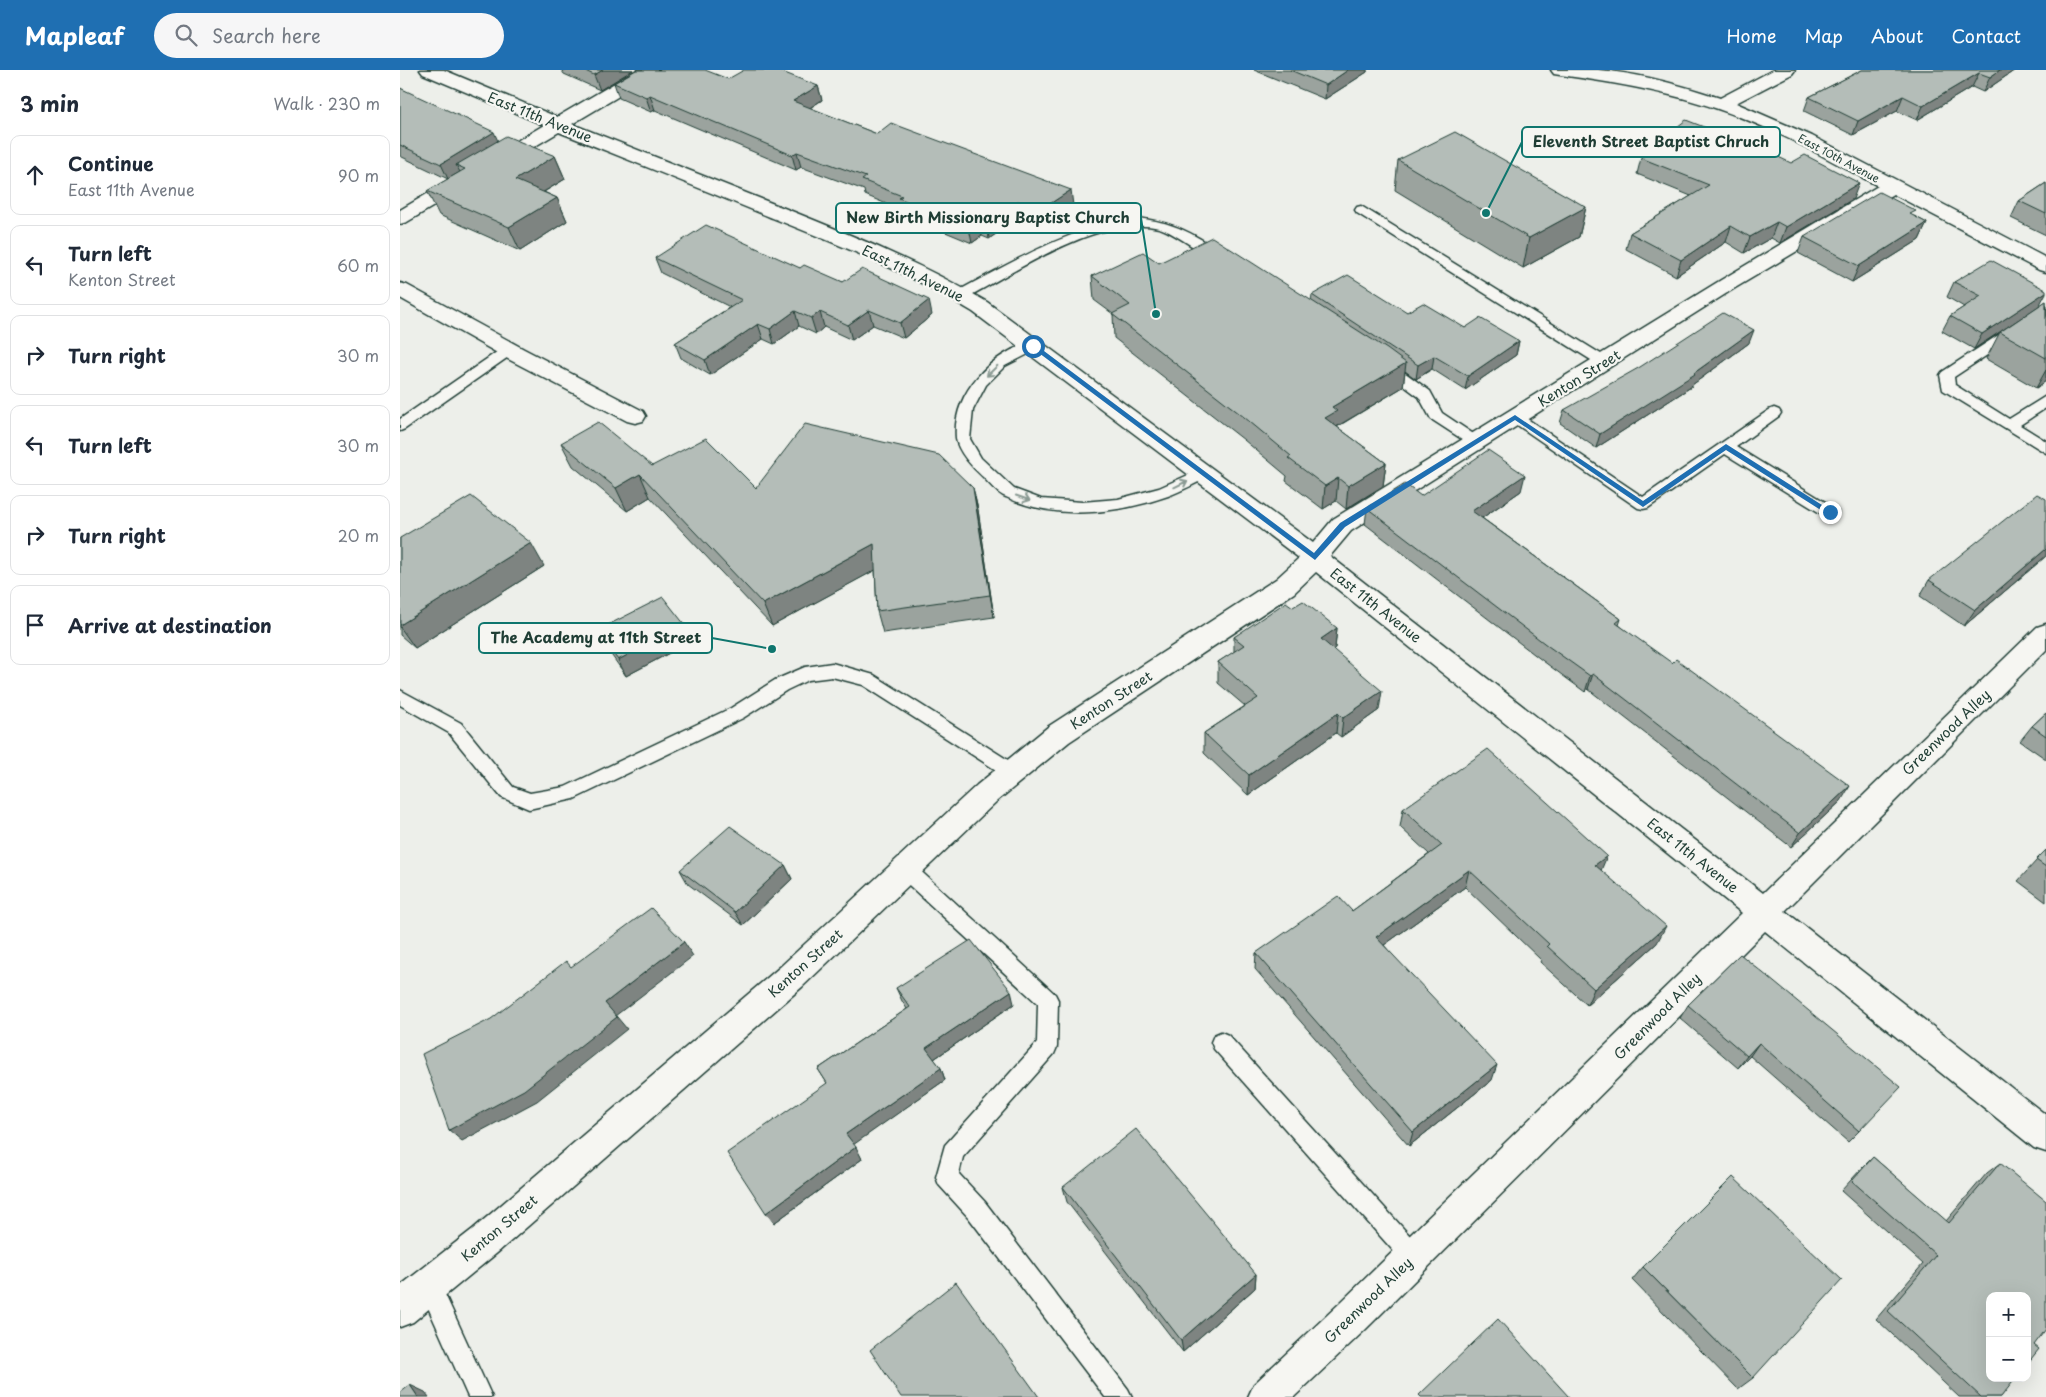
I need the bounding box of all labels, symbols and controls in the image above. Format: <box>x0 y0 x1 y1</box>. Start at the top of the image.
search box <box>154 13 504 58</box>
text: Mapleaf <box>25 17 124 53</box>
icon: search <box>172 21 200 49</box>
text: Search here <box>212 21 321 49</box>
text: Home <box>1726 22 1776 49</box>
text: Map <box>1804 22 1843 49</box>
text: About <box>1871 22 1923 49</box>
text: Contact <box>1951 22 2021 49</box>
text: 3 min <box>20 87 79 119</box>
street label: East 11th Avenue <box>485 87 596 148</box>
text: Walk · 230 m <box>273 91 380 115</box>
callout: Eleventh Street Baptist Chruch <box>1522 127 1780 157</box>
text: Eleventh Street Baptist Chruch <box>1533 129 1769 152</box>
street label: East 10th Avenue <box>1795 129 1883 187</box>
text: Continue <box>68 149 154 177</box>
icon: ahead <box>21 161 49 189</box>
text: 90 m <box>338 163 379 187</box>
text: East 11th Avenue <box>68 177 195 201</box>
callout: New Birth Missionary Baptist Church <box>836 203 1141 233</box>
text: New Birth Missionary Baptist Church <box>846 205 1130 228</box>
text: Turn left <box>68 239 152 267</box>
street label: East 11th Avenue <box>859 239 968 307</box>
icon: left <box>21 251 49 279</box>
text: 60 m <box>337 253 379 277</box>
text: Kenton Street <box>68 267 176 291</box>
route start <box>1022 335 1045 358</box>
icon: right <box>21 341 49 369</box>
text: Turn right <box>68 341 166 369</box>
text: 30 m <box>337 343 379 367</box>
street label: Kenton Street <box>1533 344 1625 412</box>
one-way arrow <box>986 365 998 378</box>
icon: left <box>21 431 49 459</box>
text: Turn left <box>68 431 152 459</box>
text: 30 m <box>337 433 379 457</box>
one-way arrow <box>1173 479 1188 488</box>
one-way arrow <box>1015 494 1030 503</box>
route end <box>1819 501 1842 524</box>
icon: right <box>21 521 49 549</box>
text: Turn right <box>68 521 166 549</box>
text: 20 m <box>338 523 379 547</box>
street label: East 11th Avenue <box>1326 563 1426 648</box>
icon: arrive <box>21 611 49 639</box>
text: Arrive at destination <box>68 611 272 639</box>
callout: The Academy at 11th Street <box>479 623 712 653</box>
text: The Academy at 11th Street <box>491 625 702 648</box>
street label: Kenton Street <box>1066 665 1156 734</box>
street label: Greenwood Alley <box>1897 684 1995 780</box>
street label: East 11th Avenue <box>1643 813 1743 898</box>
street label: Kenton Street <box>763 923 847 1002</box>
street label: Greenwood Alley <box>1609 968 1705 1064</box>
street label: Kenton Street <box>456 1190 542 1266</box>
street label: Greenwood Alley <box>1319 1252 1417 1348</box>
map controls <box>1986 1292 2031 1382</box>
button: + <box>1986 1292 2031 1337</box>
button: − <box>1986 1337 2031 1382</box>

